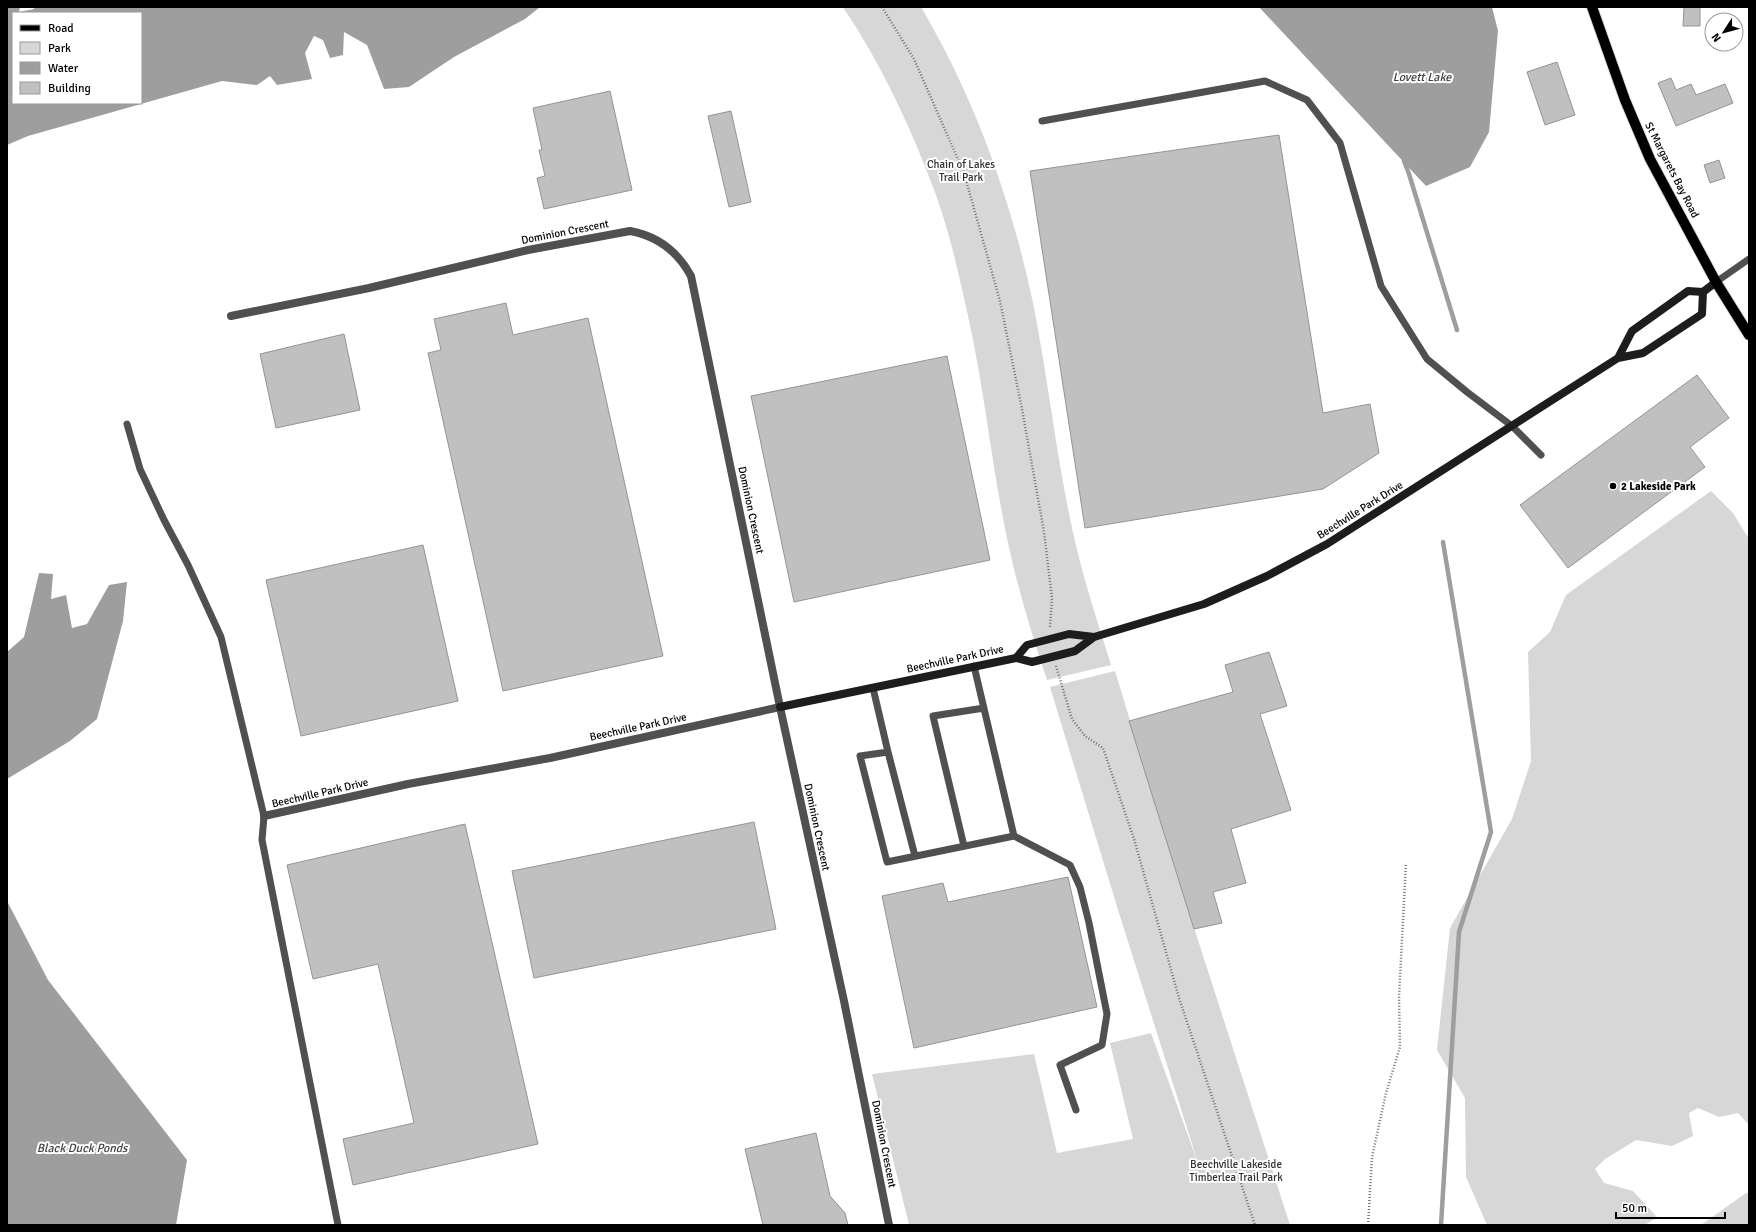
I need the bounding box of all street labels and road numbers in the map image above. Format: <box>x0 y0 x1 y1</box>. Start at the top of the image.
street label: St Margarets Bay Road <box>1642 120 1702 220</box>
street label: Dominion Crescent <box>520 217 610 247</box>
street label: Dominion Crescent <box>735 465 767 555</box>
street label: Beechville Park Drive <box>1315 478 1405 542</box>
street label: Beechville Park Drive <box>905 642 1005 676</box>
street label: Beechville Park Drive <box>588 710 688 744</box>
street label: Beechville Park Drive <box>270 776 370 810</box>
street label: Dominion Crescent <box>801 782 833 872</box>
street label: Dominion Crescent <box>869 1099 899 1189</box>

